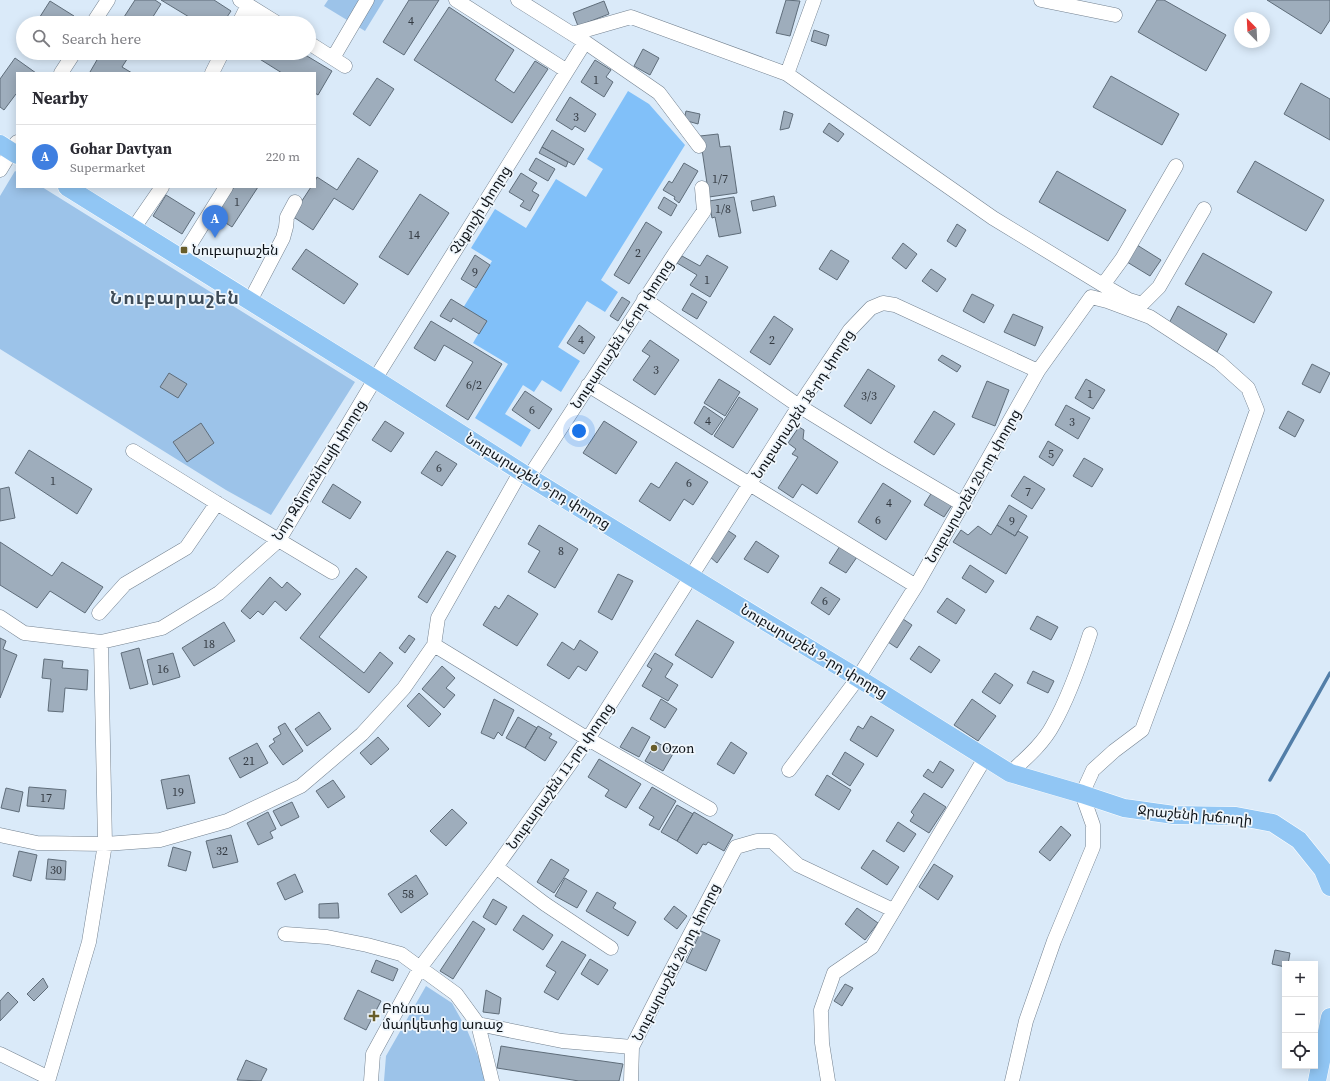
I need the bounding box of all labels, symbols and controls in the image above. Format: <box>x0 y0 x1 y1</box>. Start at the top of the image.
north arrow <box>1234 12 1270 48</box>
house number: 4 <box>408 13 414 29</box>
search box <box>16 16 316 60</box>
icon: search <box>30 27 52 49</box>
text: Search here <box>62 28 141 49</box>
house number: 1 <box>593 72 599 88</box>
text: Nearby <box>32 86 88 110</box>
house number: 3 <box>573 109 579 125</box>
text: Gohar Davtyan <box>70 138 172 159</box>
text: A <box>41 148 49 165</box>
text: 220 m <box>266 148 300 165</box>
text: Supermarket <box>70 159 145 176</box>
street label: Չնքուշի փողոց <box>445 162 515 258</box>
house number: 1/7 <box>712 171 728 187</box>
house number: 1 <box>234 194 240 210</box>
house number: 1/8 <box>715 201 731 217</box>
pin: A <box>202 205 228 238</box>
house number: 14 <box>408 227 420 243</box>
place label: Նուբարաշեն <box>192 240 278 260</box>
marker: Նուբարաշեն <box>179 245 189 255</box>
house number: 2 <box>635 245 641 261</box>
street label: Նուբարաշեն 16-րդ փողոց <box>566 255 678 413</box>
house number: 9 <box>472 264 478 280</box>
house number: 1 <box>704 272 710 288</box>
district label: Նուբարաշեն <box>110 285 240 310</box>
street label: Նուբարաշեն 18-րդ փողոց <box>747 325 859 483</box>
house number: 4 <box>578 332 584 348</box>
house number: 2 <box>769 332 775 348</box>
house number: 3 <box>653 362 659 378</box>
house number: 6/2 <box>466 377 482 393</box>
house number: 1 <box>1087 386 1093 402</box>
house number: 3/3 <box>861 388 877 404</box>
street label: Նոր Զմյուռնիայի փողոց <box>267 396 371 544</box>
house number: 6 <box>529 402 535 418</box>
street label: Նուբարաշեն 20-րդ փողոց <box>921 405 1025 567</box>
house number: 4 <box>705 413 711 429</box>
house number: 3 <box>1069 414 1075 430</box>
your location <box>569 421 589 441</box>
street label: Նուբարաշեն 9-րդ փողոց <box>462 428 614 534</box>
house number: 5 <box>1048 446 1054 462</box>
house number: 6 <box>436 460 442 476</box>
house number: 1 <box>50 473 56 489</box>
house number: 6 <box>686 475 692 491</box>
house number: 7 <box>1025 484 1031 500</box>
house number: 4 <box>886 495 892 511</box>
house number: 6 <box>875 512 881 528</box>
house number: 9 <box>1009 513 1015 529</box>
house number: 8 <box>558 543 564 559</box>
house number: 6 <box>822 593 828 609</box>
street label: Նուբարաշեն 9-րդ փողոց <box>737 599 891 703</box>
house number: 18 <box>203 636 215 652</box>
house number: 16 <box>157 661 169 677</box>
street label: Նուբարաշեն 11-րդ փողոց <box>502 699 618 853</box>
place label: Ozon <box>662 738 695 758</box>
marker: Ozon <box>649 743 659 753</box>
house number: 21 <box>243 753 255 769</box>
house number: 19 <box>172 784 184 800</box>
house number: 17 <box>40 790 52 806</box>
street label: Ջրաշենի խճուղի <box>1137 800 1253 830</box>
house number: 32 <box>216 843 228 859</box>
house number: 30 <box>50 862 62 878</box>
street label: Նուբարաշեն 20-րդ փողոց <box>627 880 725 1044</box>
house number: 58 <box>402 886 414 902</box>
map controls <box>1282 961 1318 1069</box>
button: + <box>1282 961 1318 997</box>
button: − <box>1282 997 1318 1033</box>
place label: Բոնուս մարկետից առաջ <box>382 998 503 1034</box>
marker: Բոնուս մարկետից առաջ <box>369 1011 379 1021</box>
button: locate <box>1282 1033 1318 1069</box>

